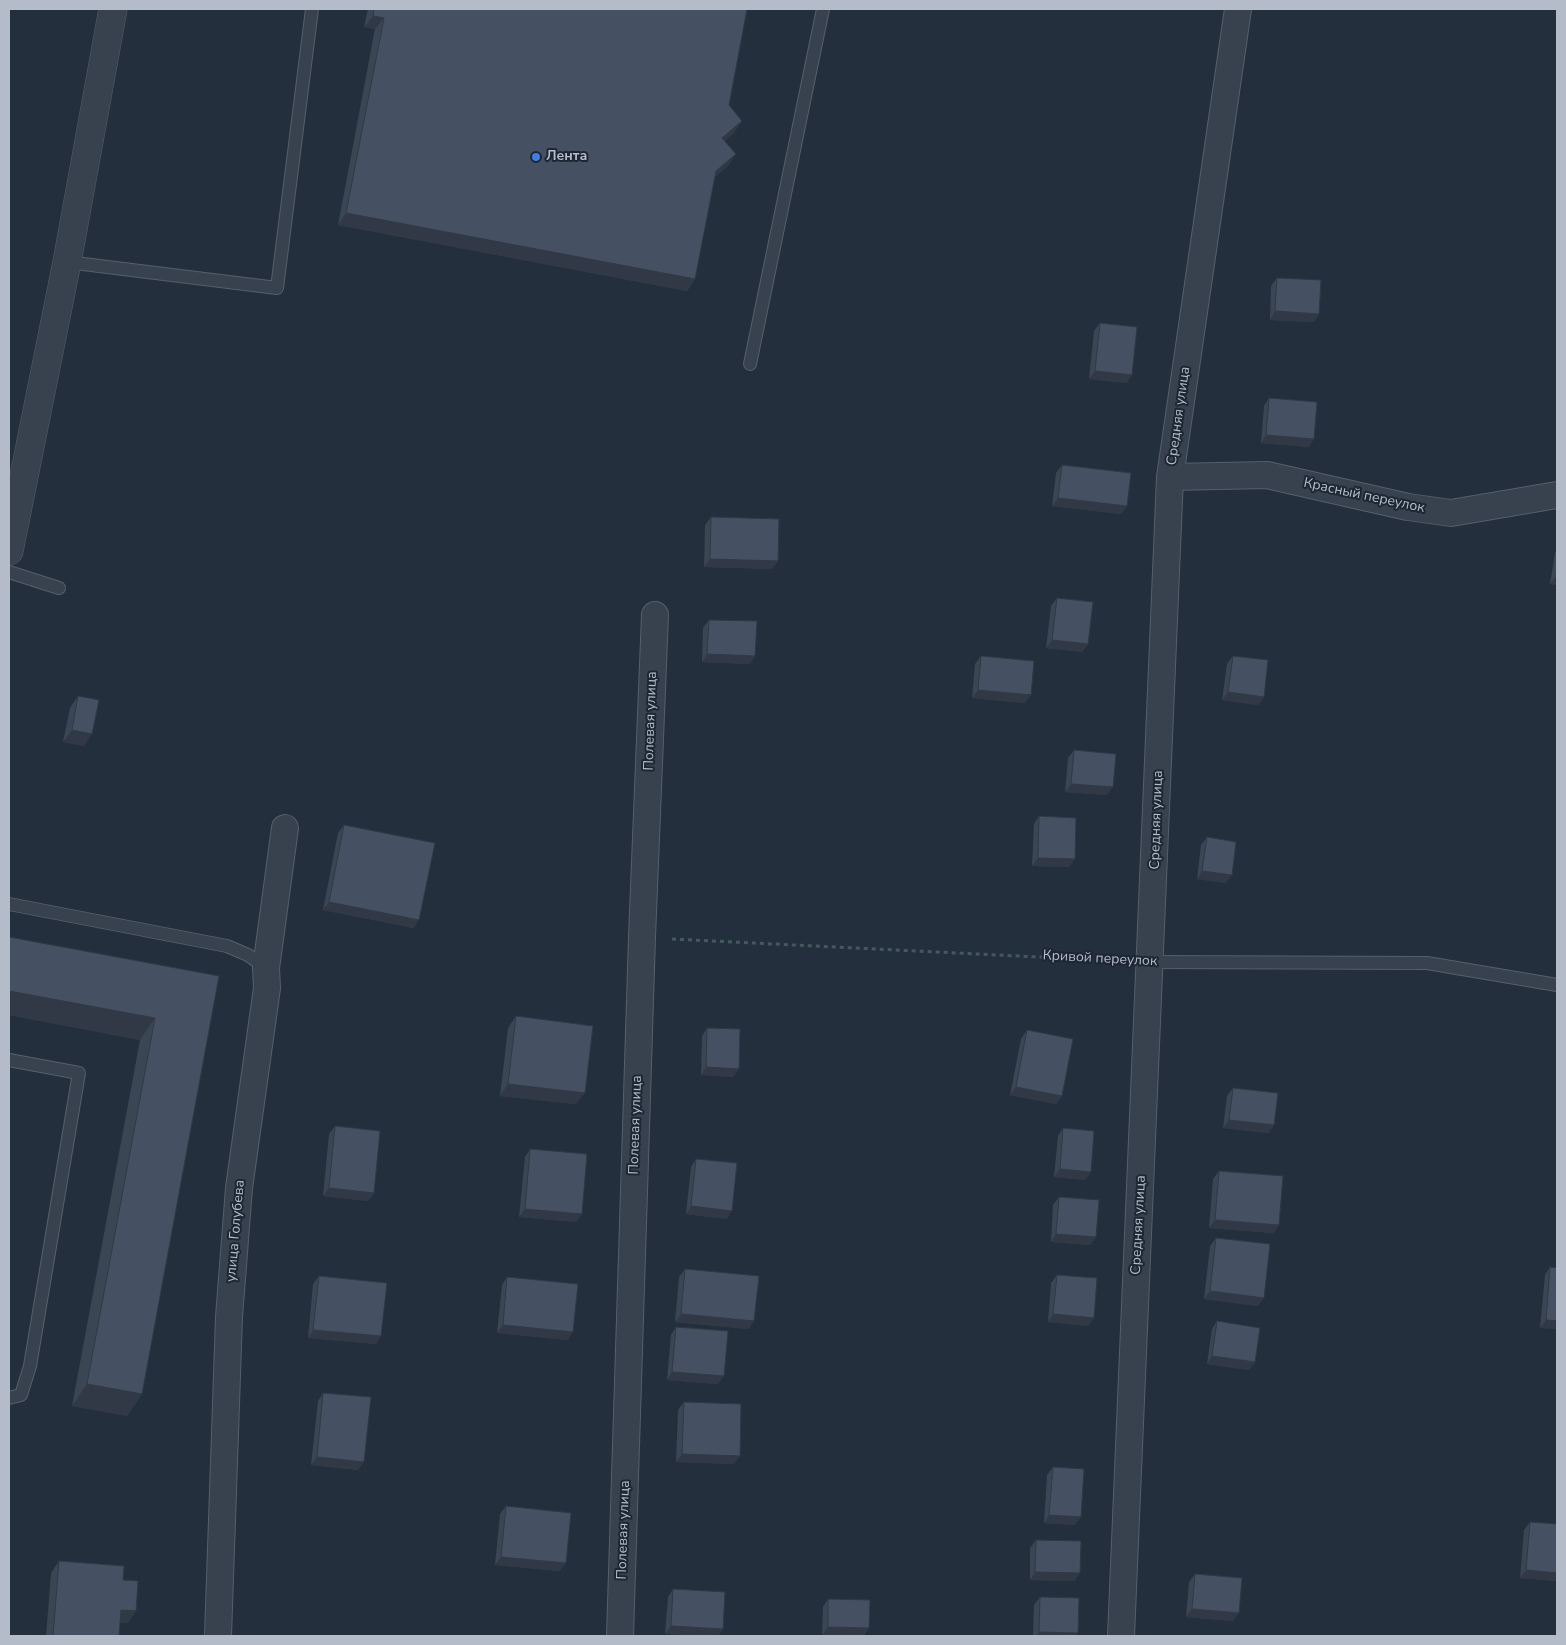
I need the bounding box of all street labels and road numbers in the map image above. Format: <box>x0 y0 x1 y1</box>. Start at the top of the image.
street label: Средняя улица <box>1164 366 1194 466</box>
street label: Красный переулок <box>1302 475 1426 517</box>
street label: Полевая улица <box>641 671 661 771</box>
street label: Средняя улица <box>1147 770 1167 870</box>
street label: Кривой переулок <box>1042 948 1158 970</box>
street label: Полевая улица <box>626 1075 646 1175</box>
street label: Средняя улица <box>1128 1175 1150 1275</box>
street label: улица Голубева <box>223 1179 249 1283</box>
street label: Полевая улица <box>614 1480 634 1580</box>

